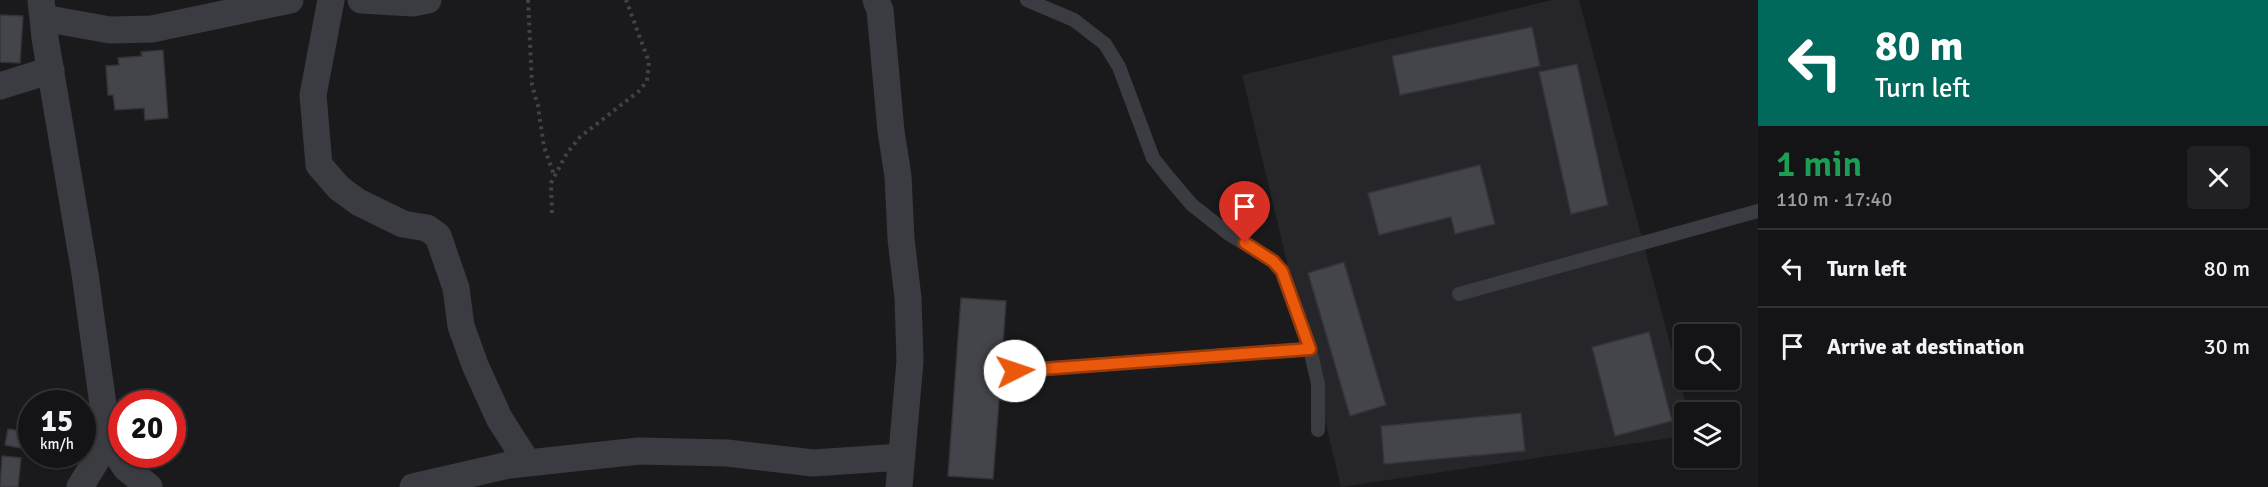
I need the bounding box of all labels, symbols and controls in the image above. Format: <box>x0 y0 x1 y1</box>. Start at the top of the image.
text: 80 m <box>1875 21 1964 72</box>
icon: left <box>1776 24 1854 102</box>
text: Turn left <box>1875 72 1970 105</box>
text: 1 min <box>1776 142 1862 187</box>
button: close <box>2187 146 2250 209</box>
pin <box>1219 181 1270 243</box>
text: 110 m · 17:40 <box>1776 187 1892 212</box>
icon: arrive <box>1228 190 1261 223</box>
icon: left <box>1776 252 1809 285</box>
text: Turn left <box>1827 255 1907 282</box>
text: 80 m <box>2204 255 2250 282</box>
map controls <box>1674 324 1740 468</box>
button: search <box>1674 324 1740 390</box>
icon: arrive <box>1776 330 1809 363</box>
text: Arrive at destination <box>1827 333 2024 360</box>
text: 30 m <box>2204 333 2250 360</box>
position arrow <box>983 339 1047 403</box>
speed limit sign: 20 <box>108 390 186 468</box>
button: layers <box>1674 402 1740 468</box>
text: 15 <box>41 403 73 440</box>
text: km/h <box>40 435 74 453</box>

